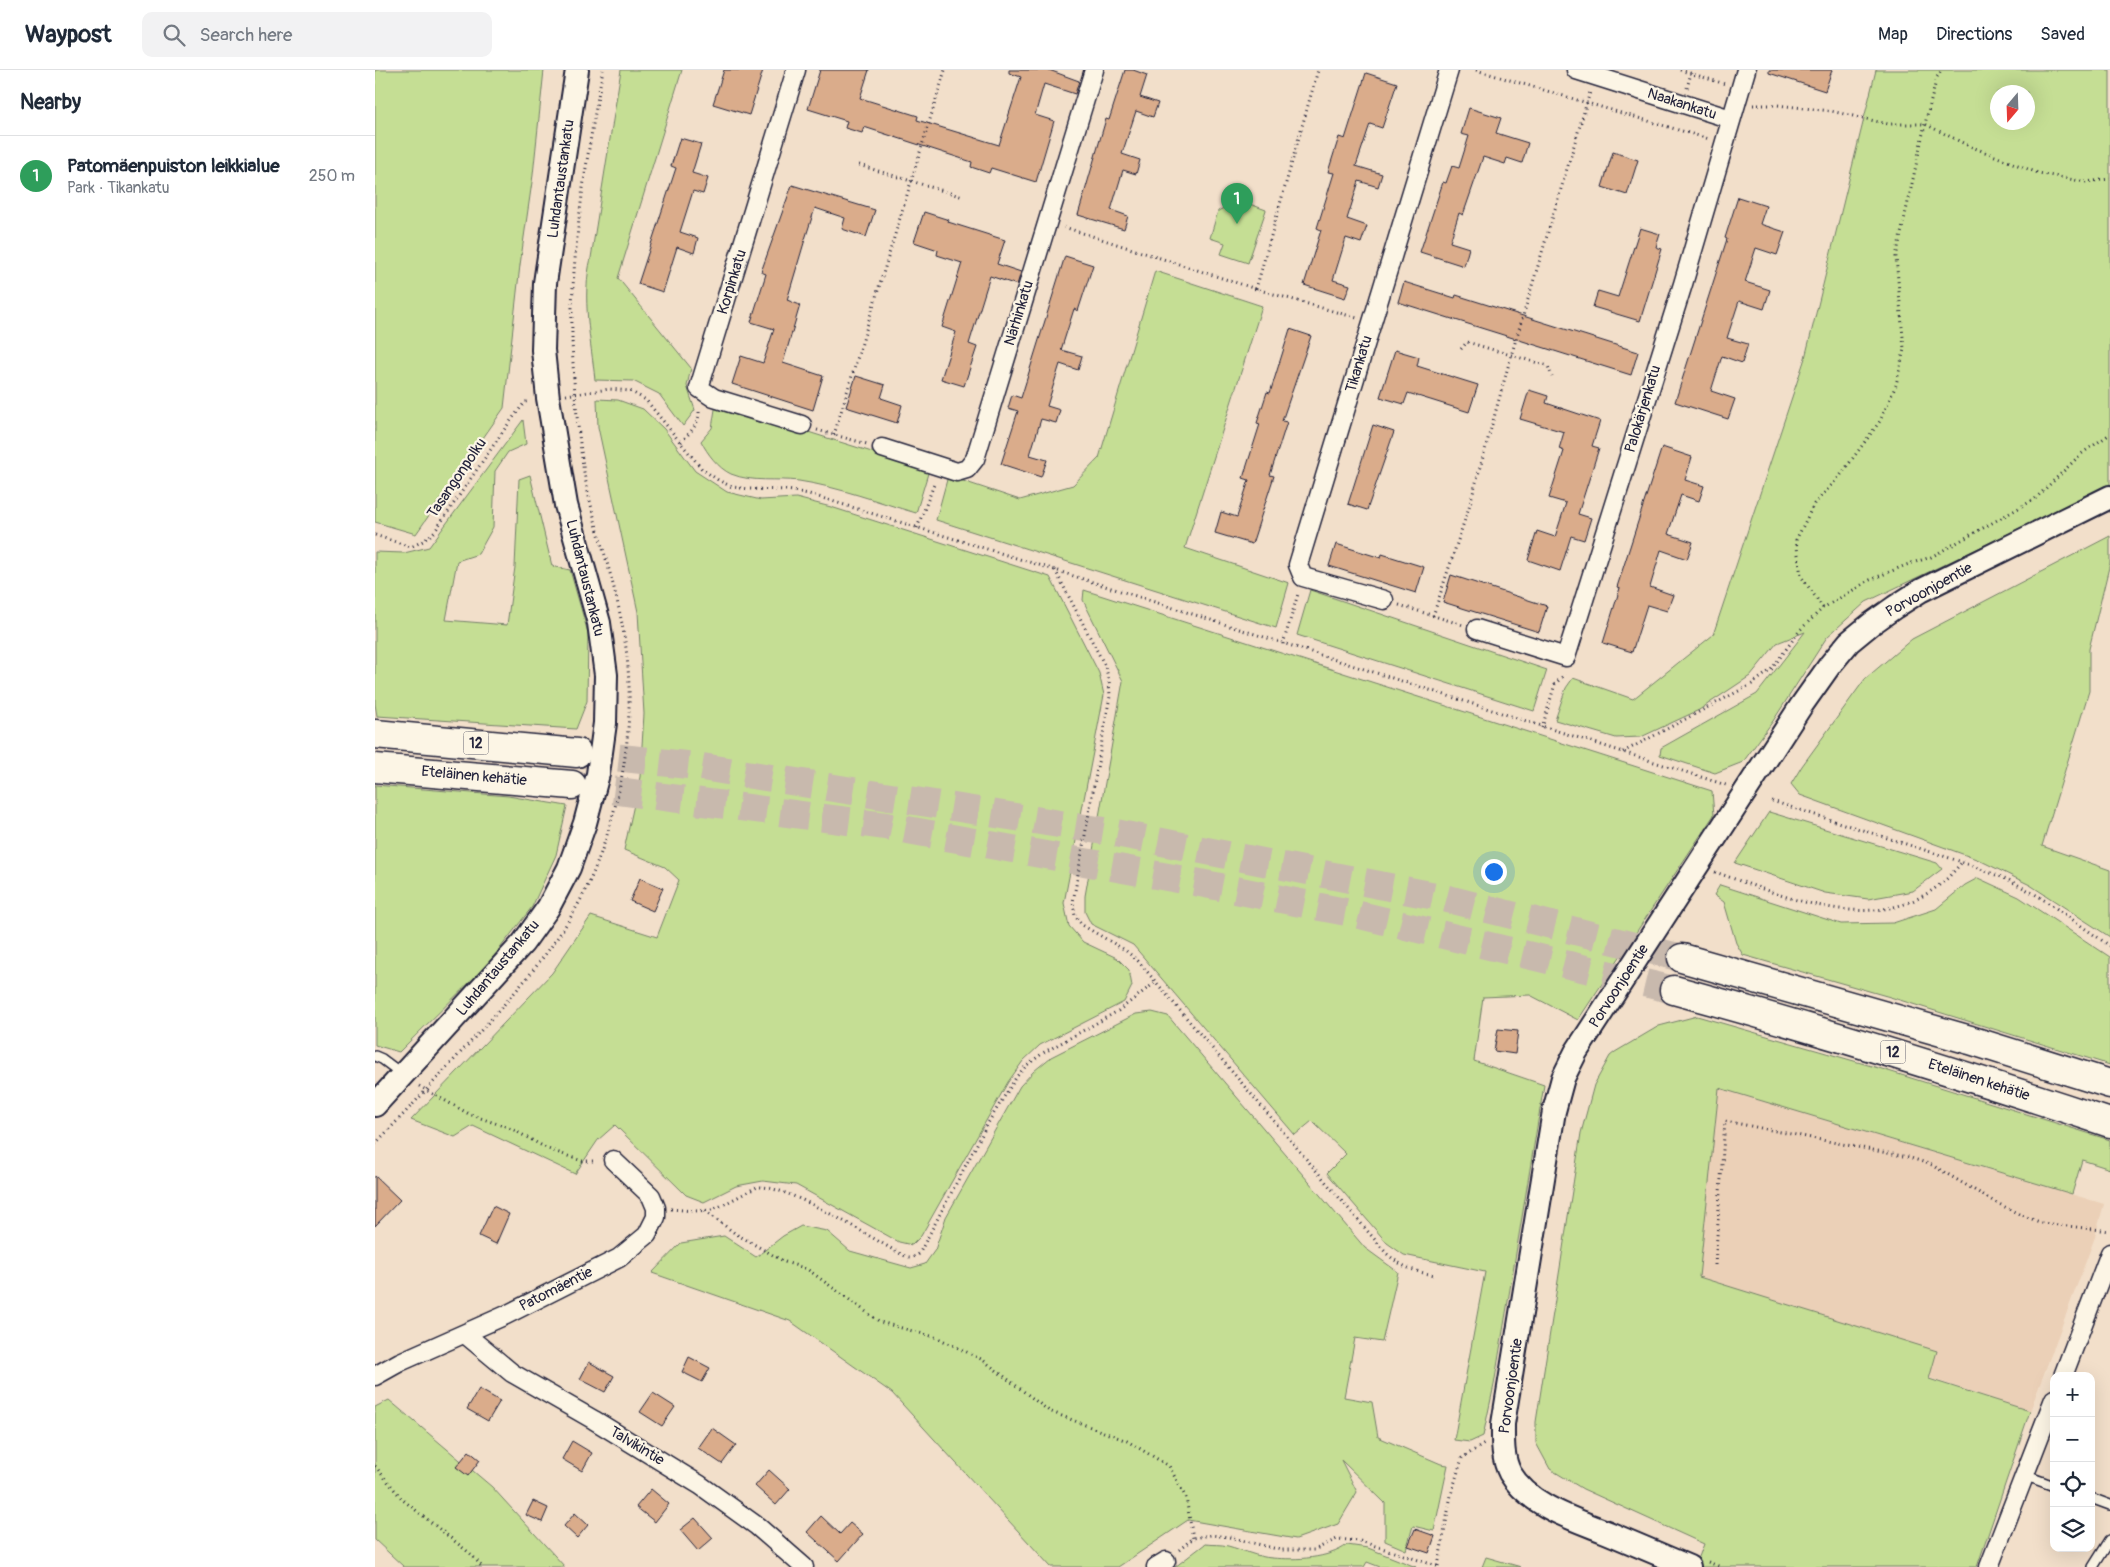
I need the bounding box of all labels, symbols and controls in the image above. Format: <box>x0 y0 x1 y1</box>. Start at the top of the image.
search box <box>142 12 492 57</box>
text: Waypost <box>25 20 112 49</box>
icon: search <box>160 21 188 49</box>
text: Search here <box>200 23 292 47</box>
text: Map <box>1878 23 1908 46</box>
text: Directions <box>1936 23 2012 46</box>
text: Saved <box>2040 23 2085 46</box>
street label: Naakankatu <box>1645 84 1719 124</box>
north arrow <box>1990 85 2035 130</box>
text: Nearby <box>20 89 81 116</box>
street label: Luhdantaustankatu <box>543 118 579 240</box>
text: Patomäenpuiston leikkialue <box>67 154 280 178</box>
text: 1 <box>33 166 39 186</box>
text: 250 m <box>309 166 355 186</box>
text: Park · Tikankatu <box>67 178 170 198</box>
pin: 1 <box>1221 183 1253 224</box>
street label: Korpinkatu <box>713 247 751 317</box>
street label: Närhinkatu <box>1000 278 1038 348</box>
street label: Tikankatu <box>1341 333 1377 395</box>
street label: Palokärjenkatu <box>1621 363 1665 455</box>
street label: Tasangonpolku <box>423 434 491 522</box>
street label: Luhdantaustankatu <box>561 518 609 638</box>
street label: Porvoonjoentie <box>1882 558 1976 622</box>
road number: 12 <box>463 731 489 754</box>
street label: Eteläinen kehätie <box>420 762 528 790</box>
your location <box>1481 859 1507 885</box>
street label: Luhdantaustankatu <box>452 916 544 1020</box>
street label: Porvoonjoentie <box>1585 940 1653 1031</box>
road number: 12 <box>1881 1040 1905 1064</box>
street label: Eteläinen kehätie <box>1926 1055 2033 1106</box>
street label: Patomäentie <box>516 1262 596 1316</box>
street label: Porvoonjoentie <box>1495 1337 1527 1435</box>
map controls <box>2050 1372 2095 1552</box>
button: + <box>2050 1372 2095 1417</box>
button: − <box>2050 1417 2095 1462</box>
street label: Talvikintie <box>606 1422 668 1470</box>
button: locate <box>2050 1462 2095 1507</box>
button: layers <box>2050 1507 2095 1552</box>

